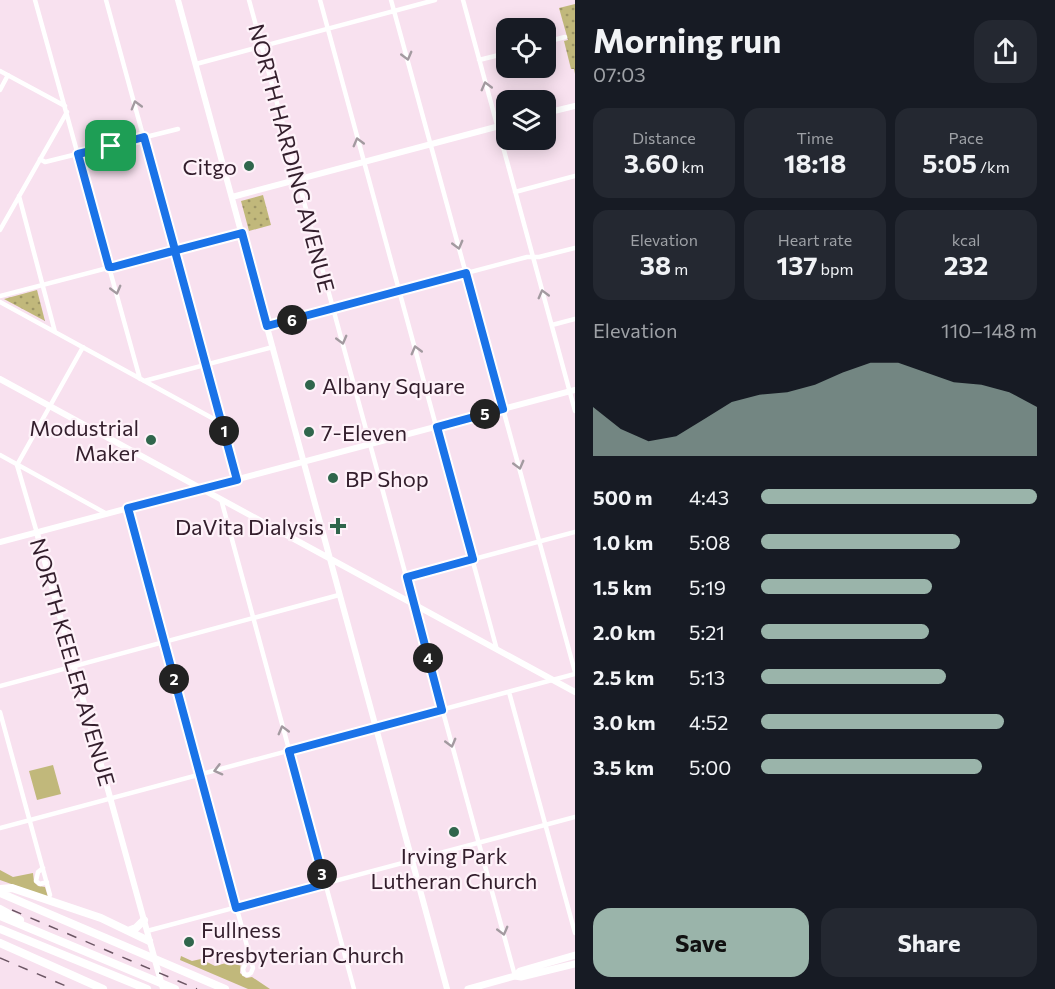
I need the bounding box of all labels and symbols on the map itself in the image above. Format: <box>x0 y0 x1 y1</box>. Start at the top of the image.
street label: NORTH HARDING AVENUE <box>243 21 341 295</box>
one-way arrow <box>400 51 412 61</box>
one-way arrow <box>481 81 494 91</box>
one-way arrow <box>131 101 143 111</box>
pin <box>85 120 136 171</box>
one-way arrow <box>353 137 366 147</box>
place label: Citgo <box>182 153 237 180</box>
marker: Citgo <box>242 159 256 173</box>
one-way arrow <box>451 239 464 249</box>
one-way arrow <box>108 285 121 295</box>
one-way arrow <box>538 289 550 300</box>
pin: 6 <box>277 305 307 335</box>
one-way arrow <box>335 334 347 345</box>
one-way arrow <box>411 345 423 356</box>
place label: Albany Square <box>322 372 465 399</box>
marker: Albany Square <box>303 378 317 392</box>
pin: 5 <box>470 399 500 429</box>
place label: Modustrial Maker <box>29 414 139 466</box>
pin: 1 <box>209 416 239 446</box>
place label: 7-Eleven <box>321 419 407 446</box>
marker: 7-Eleven <box>302 425 316 439</box>
marker: Modustrial Maker <box>144 433 158 447</box>
one-way arrow <box>511 460 524 470</box>
place label: BP Shop <box>345 465 429 492</box>
marker: BP Shop <box>326 471 340 485</box>
place label: DaVita Dialysis <box>175 513 324 540</box>
marker: DaVita Dialysis <box>329 517 347 535</box>
street label: NORTH KEELER AVENUE <box>25 535 121 789</box>
pin: 4 <box>413 643 443 673</box>
pin: 2 <box>159 664 189 694</box>
one-way arrow <box>278 725 290 736</box>
one-way arrow <box>444 737 456 748</box>
one-way arrow <box>213 763 224 775</box>
marker: Irving Park Lutheran Church <box>447 825 461 839</box>
place label: Irving Park Lutheran Church <box>371 842 537 894</box>
pin: 3 <box>307 859 337 889</box>
place label: Fullness Presbyterian Church <box>201 916 404 968</box>
one-way arrow <box>495 926 508 936</box>
marker: Fullness Presbyterian Church <box>182 935 196 949</box>

